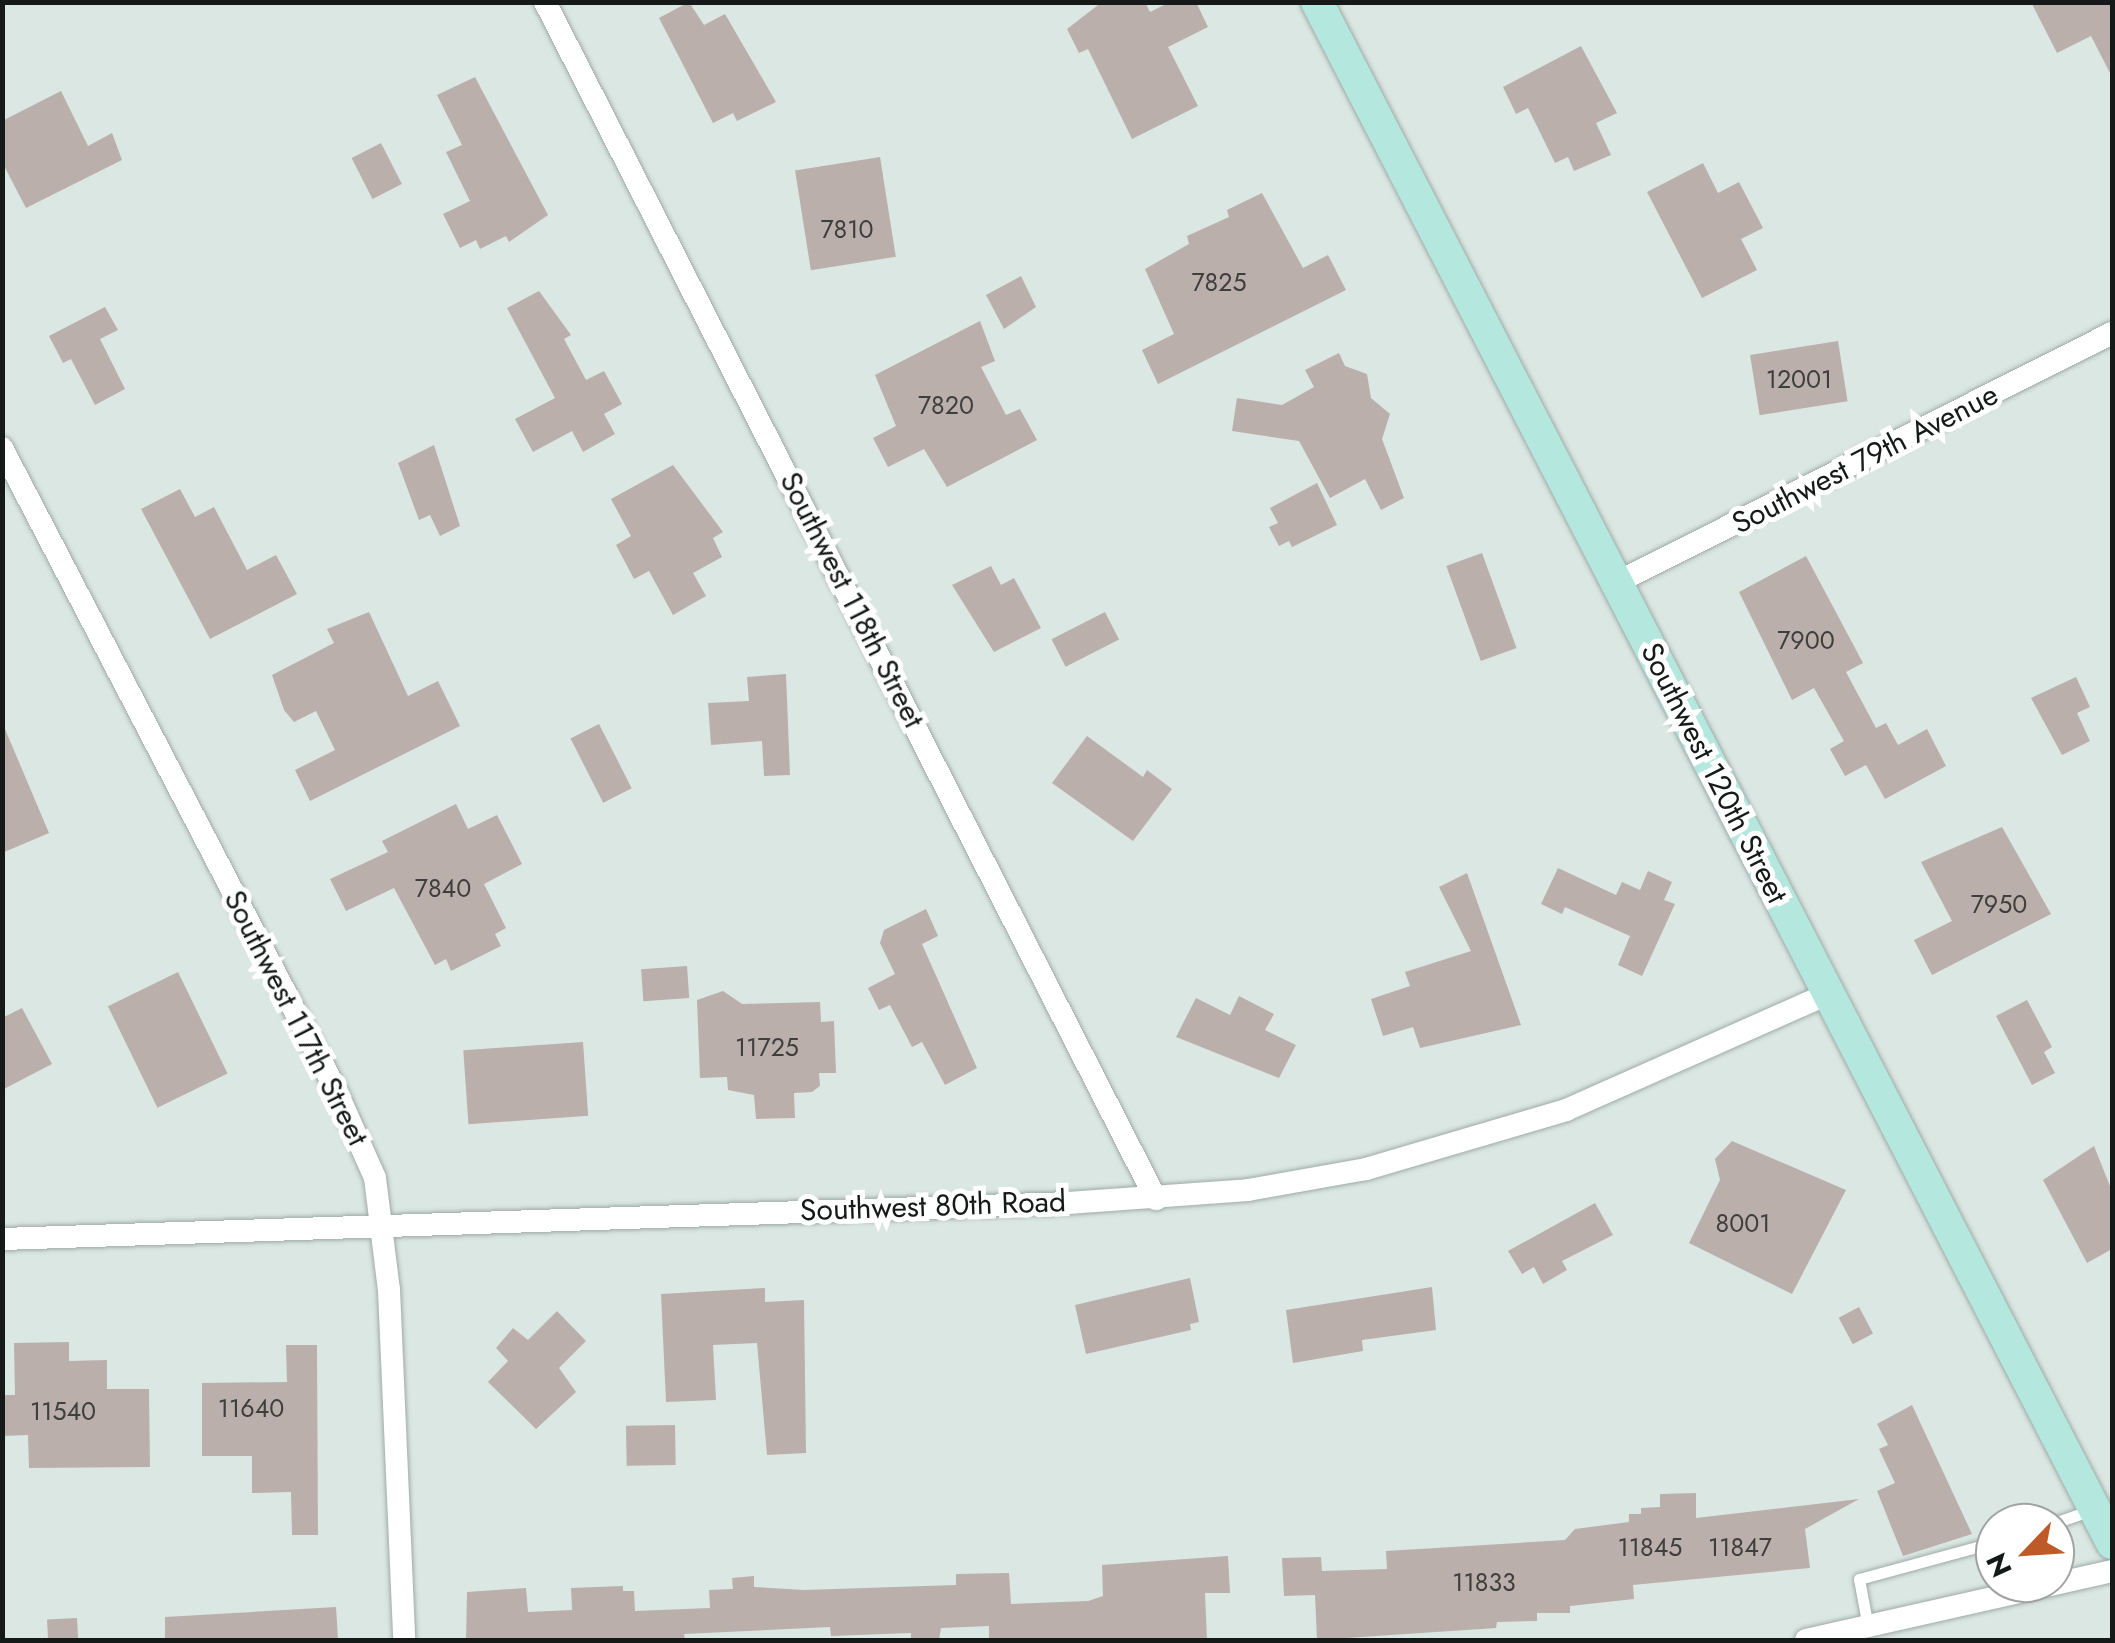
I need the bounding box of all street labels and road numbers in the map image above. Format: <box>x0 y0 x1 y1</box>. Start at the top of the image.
street label: Southwest 79th Avenue <box>1726 376 2004 542</box>
street label: Southwest 118th Street <box>772 466 932 734</box>
street label: Southwest 120th Street <box>1633 637 1795 909</box>
street label: Southwest 117th Street <box>216 884 376 1152</box>
street label: Southwest 80th Road <box>799 1183 1067 1229</box>

